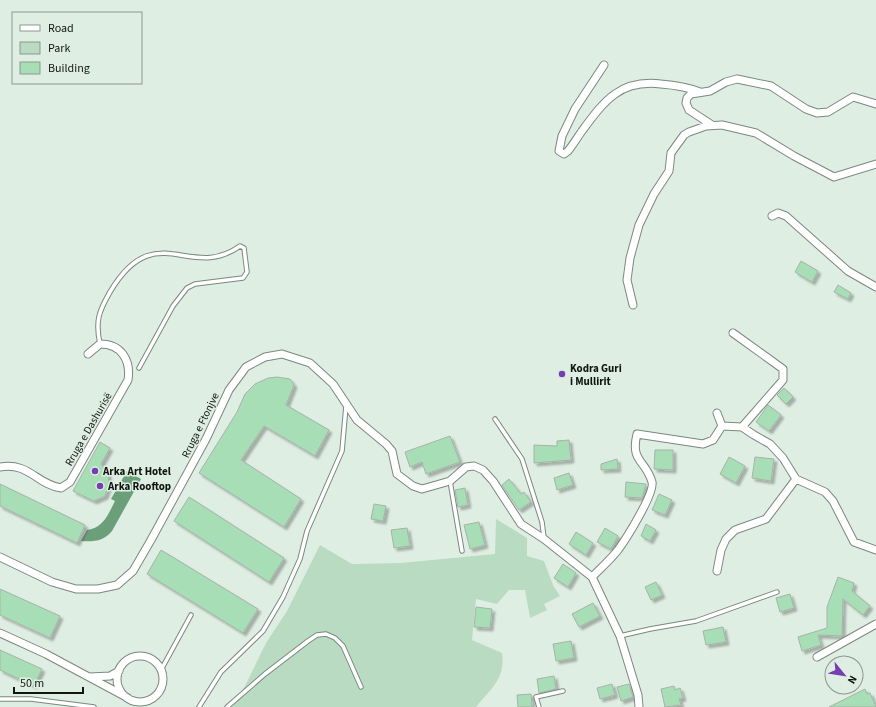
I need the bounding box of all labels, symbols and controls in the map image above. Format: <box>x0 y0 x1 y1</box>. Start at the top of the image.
legend <box>12 12 142 84</box>
text: Road <box>48 20 74 37</box>
text: Park <box>48 40 70 57</box>
text: Building <box>48 60 90 77</box>
place label: Kodra Guri i Mullirit <box>570 361 622 389</box>
marker: Kodra Guri i Mullirit <box>557 369 567 379</box>
street label: Rruga e Dashurisë <box>61 389 116 469</box>
street label: Rruga e Ftonjve <box>178 390 223 460</box>
place label: Arka Art Hotel <box>102 464 172 479</box>
marker: Arka Art Hotel <box>90 466 100 476</box>
place label: Arka Rooftop <box>107 479 171 494</box>
marker: Arka Rooftop <box>95 481 105 491</box>
north arrow <box>824 655 864 695</box>
scale bar <box>14 669 83 695</box>
text: N <box>844 673 861 687</box>
text: 50 m <box>20 675 44 692</box>

